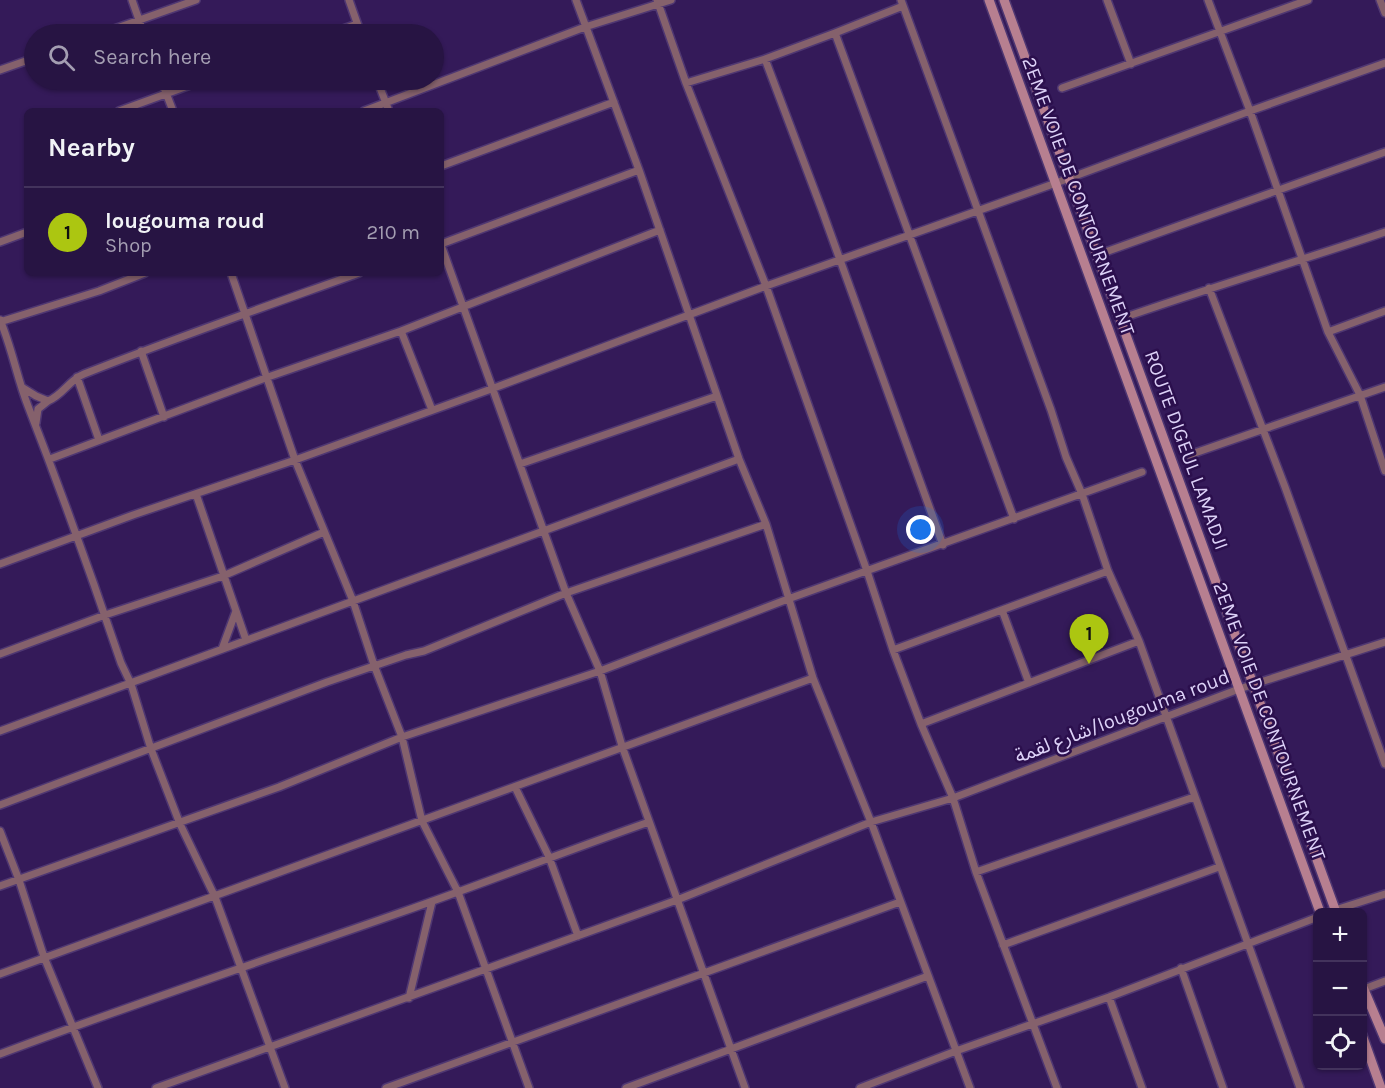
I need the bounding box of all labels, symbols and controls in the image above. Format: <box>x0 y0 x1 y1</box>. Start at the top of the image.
search box <box>24 24 444 90</box>
icon: search <box>45 41 78 74</box>
text: Search here <box>93 44 211 70</box>
street label: 2EME VOIE DE CONTOURNEMENT <box>1017 54 1140 338</box>
text: Nearby <box>48 132 135 163</box>
text: lougouma roud <box>105 208 265 234</box>
text: 1 <box>64 221 71 244</box>
text: 210 m <box>366 221 420 244</box>
text: Shop <box>105 234 152 257</box>
street label: ROUTE DIGEUL LAMADJI <box>1140 347 1233 553</box>
your location <box>906 515 935 544</box>
street label: 2EME VOIE DE CONTOURNEMENT <box>1208 579 1331 863</box>
pin: 1 <box>1070 614 1108 664</box>
street label: شارع لقمة/lougouma roud <box>1011 665 1234 771</box>
map controls <box>1313 908 1367 1070</box>
button: + <box>1313 908 1367 962</box>
button: − <box>1313 962 1367 1016</box>
button: locate <box>1313 1016 1367 1070</box>

